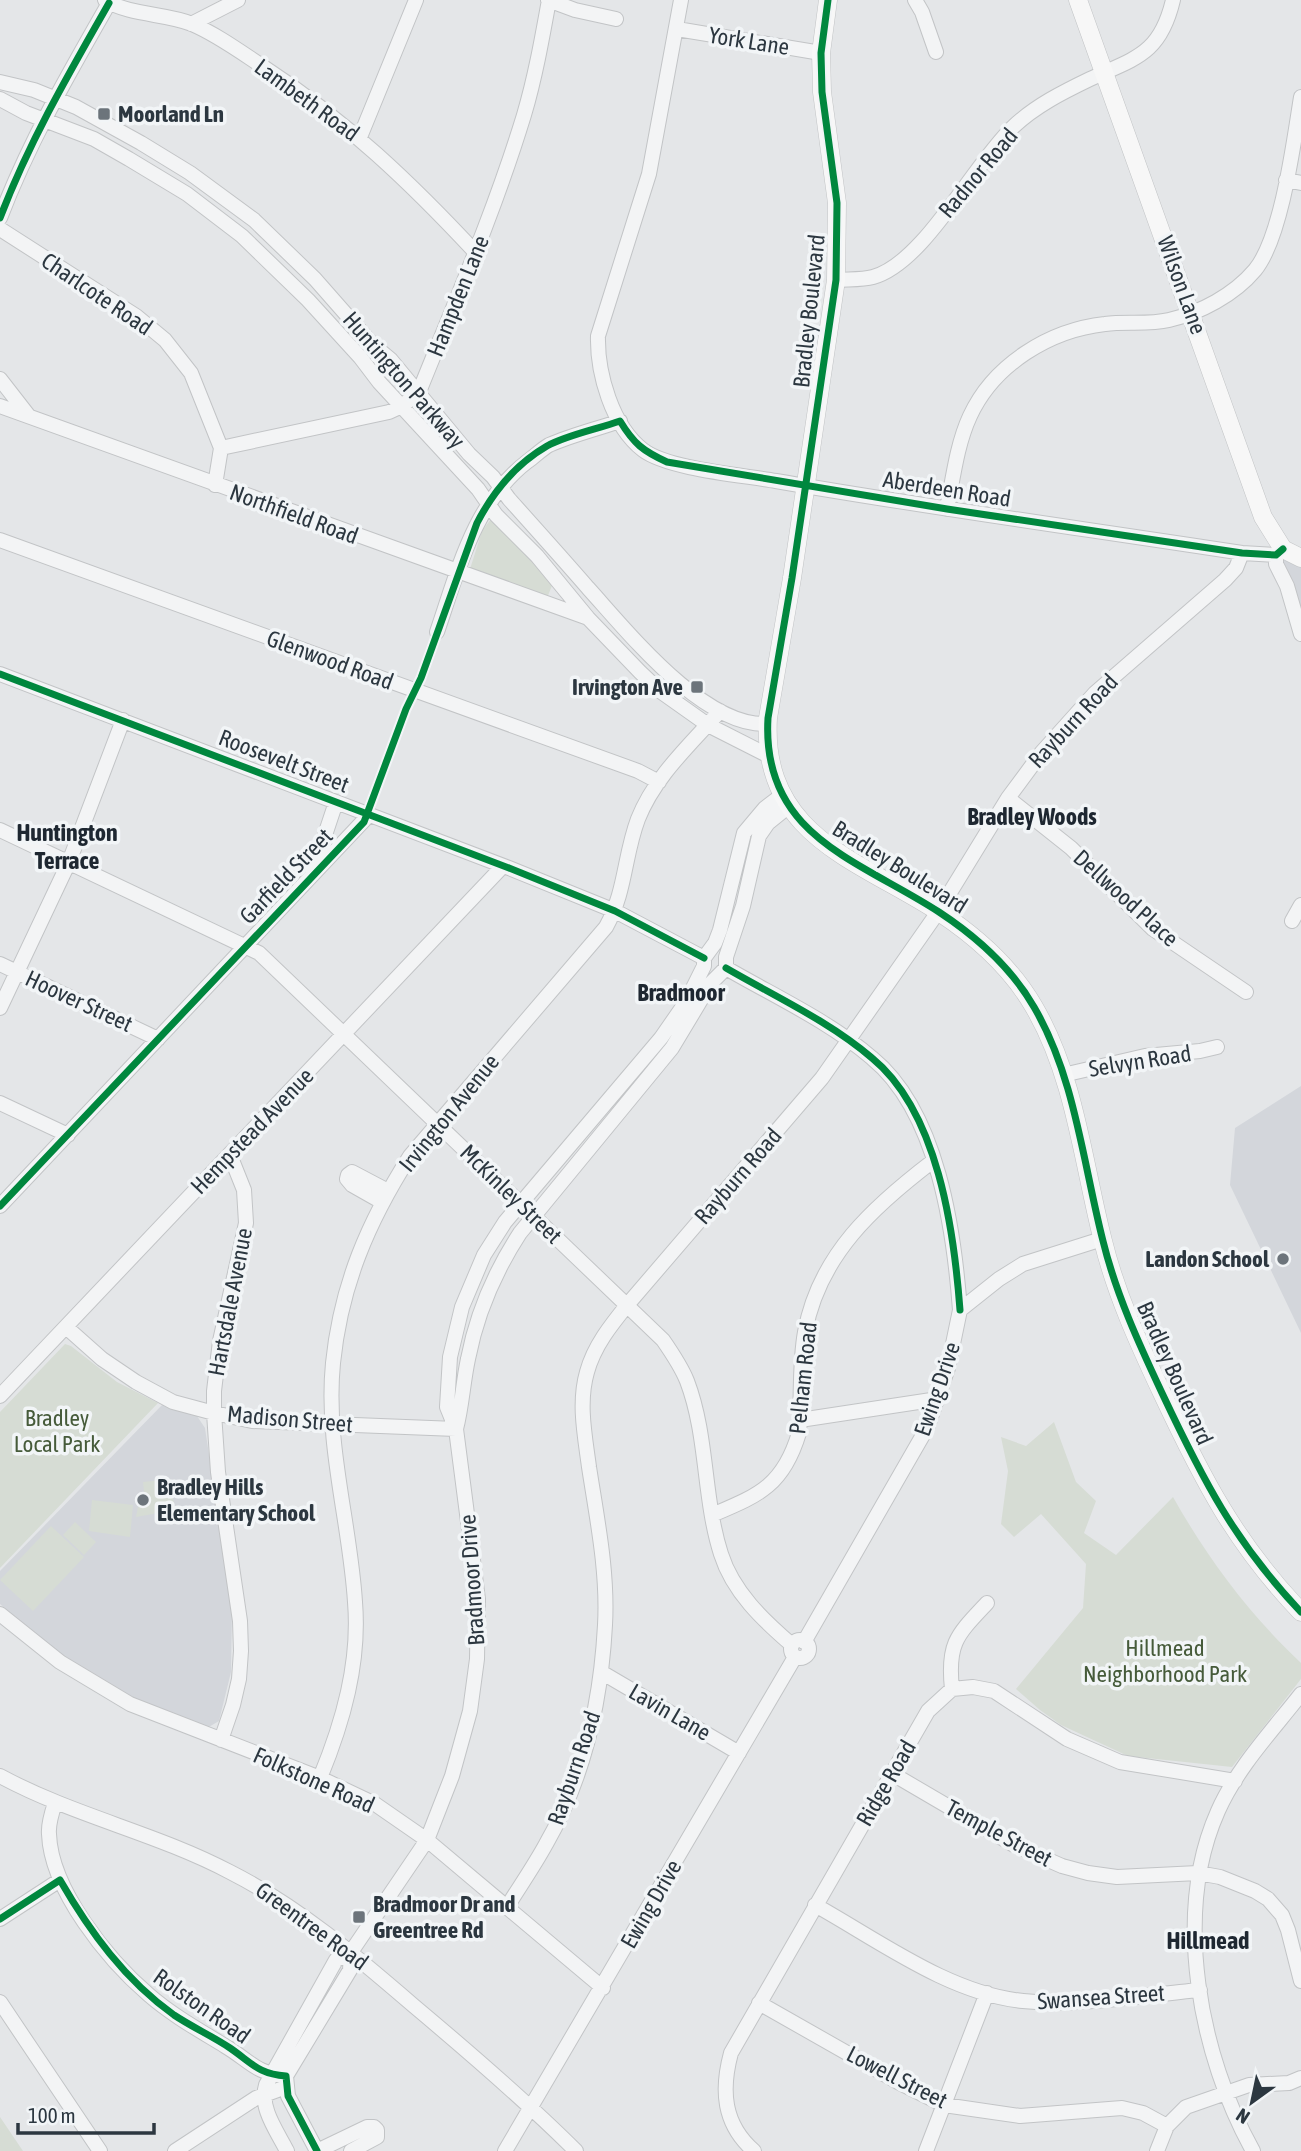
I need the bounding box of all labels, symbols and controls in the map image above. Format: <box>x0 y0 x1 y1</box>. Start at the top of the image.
street label: York Lane <box>707 22 791 60</box>
street label: Lambeth Road <box>250 54 364 146</box>
place label: Moorland Ln <box>118 101 224 127</box>
marker: Moorland Ln <box>96 106 112 122</box>
street label: Radnor Road <box>933 123 1023 223</box>
street label: Hampden Lane <box>422 232 494 360</box>
street label: Wilson Lane <box>1152 232 1212 338</box>
street label: Bradley Boulevard <box>788 233 830 389</box>
street label: Charlcote Road <box>37 247 157 341</box>
street label: Huntington Parkway <box>338 306 470 454</box>
street label: Aberdeen Road <box>881 466 1013 512</box>
street label: Northfield Road <box>226 479 362 549</box>
street label: Glenwood Road <box>263 625 397 695</box>
street label: Rayburn Road <box>1023 669 1123 773</box>
place label: Irvington Ave <box>572 674 683 700</box>
marker: Irvington Ave <box>689 679 705 695</box>
street label: Roosevelt Street <box>215 724 353 798</box>
district label: Bradley Woods <box>967 803 1097 830</box>
street label: Bradley Boulevard <box>828 815 972 919</box>
district label: Huntington Terrace <box>16 819 118 874</box>
street label: Garfield Street <box>234 823 338 929</box>
street label: Dellwood Place <box>1068 844 1184 952</box>
street label: Hoover Street <box>21 965 137 1037</box>
district label: Bradmoor <box>637 979 726 1006</box>
street label: Selvyn Road <box>1087 1040 1193 1082</box>
street label: Irvington Avenue <box>394 1049 504 1177</box>
street label: Hempstead Avenue <box>185 1063 319 1199</box>
street label: Rayburn Road <box>689 1123 787 1229</box>
street label: McKinley Street <box>455 1139 567 1249</box>
street label: Hartsdale Avenue <box>203 1226 257 1378</box>
place label: Landon School <box>1145 1246 1270 1272</box>
marker: Landon School <box>1275 1251 1291 1267</box>
street label: Bradley Boulevard <box>1132 1297 1218 1449</box>
street label: Pelham Road <box>784 1320 822 1436</box>
street label: Ewing Drive <box>909 1339 965 1439</box>
street label: Madison Street <box>226 1401 354 1437</box>
park label: Bradley Local Park <box>14 1405 100 1457</box>
place label: Bradley Hills Elementary School <box>157 1474 316 1526</box>
marker: Bradley Hills Elementary School <box>135 1492 151 1508</box>
street label: Bradmoor Drive <box>454 1513 490 1647</box>
park label: Hillmead Neighborhood Park <box>1083 1635 1247 1687</box>
street label: Lavin Lane <box>625 1678 715 1746</box>
street label: Rayburn Road <box>542 1708 606 1828</box>
street label: Ridge Road <box>851 1736 921 1830</box>
street label: Folkstone Road <box>249 1742 379 1818</box>
street label: Temple Street <box>941 1794 1057 1872</box>
street label: Ewing Drive <box>615 1855 687 1953</box>
street label: Greentree Road <box>251 1877 373 1975</box>
place label: Bradmoor Dr and Greentree Rd <box>373 1891 516 1943</box>
marker: Bradmoor Dr and Greentree Rd <box>351 1909 367 1925</box>
district label: Hillmead <box>1167 1927 1249 1954</box>
street label: Rolston Road <box>149 1963 255 2049</box>
street label: Swansea Street <box>1036 1980 1166 2014</box>
street label: Lowell Street <box>842 2041 952 2113</box>
north arrow <box>1217 2067 1287 2137</box>
scale bar <box>18 2092 154 2136</box>
text: 100 m <box>28 2103 76 2127</box>
text: N <box>1232 2104 1253 2129</box>

